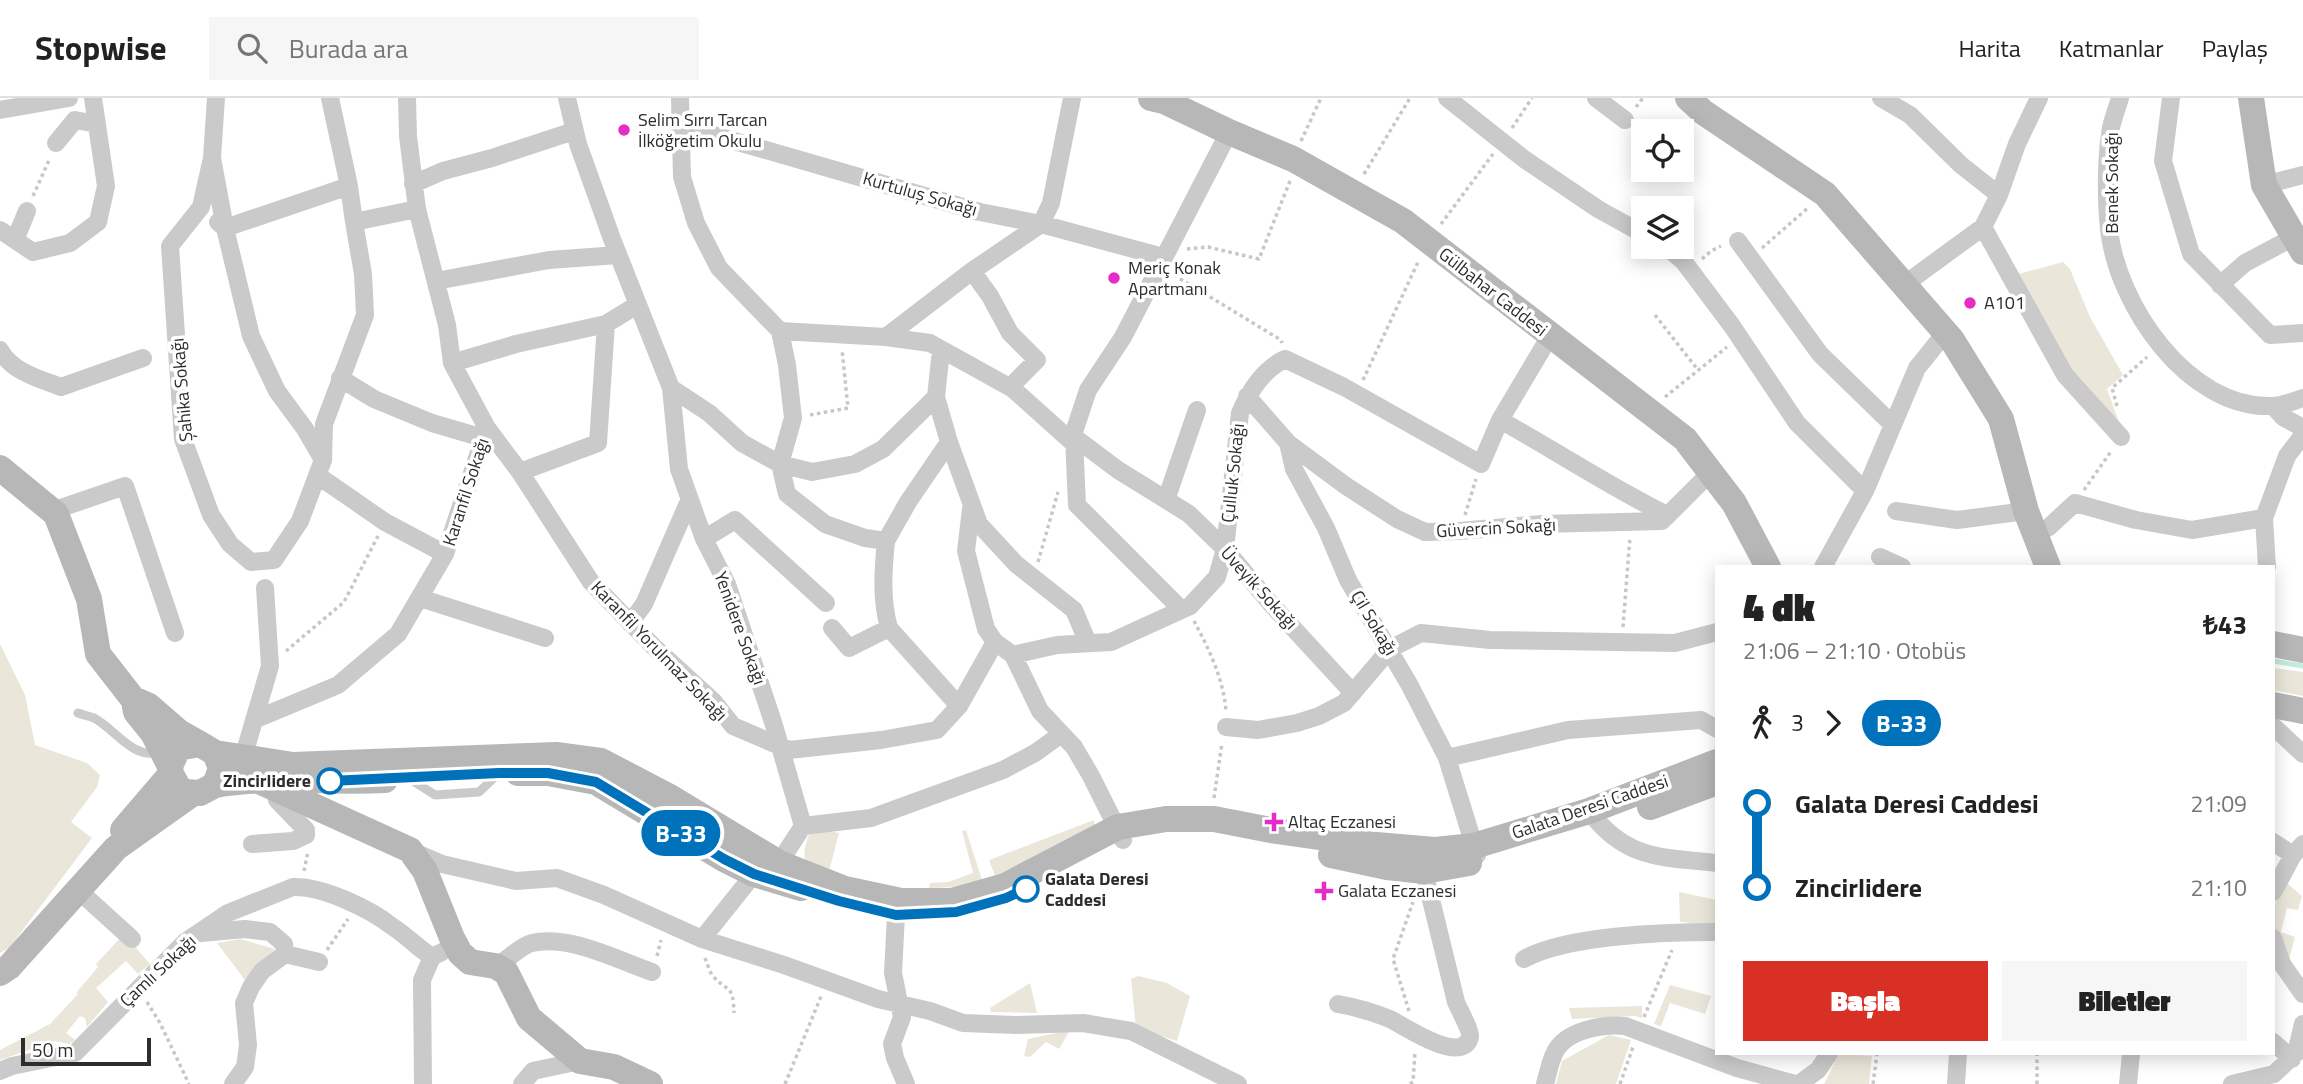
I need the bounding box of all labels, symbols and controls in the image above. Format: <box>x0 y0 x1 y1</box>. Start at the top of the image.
search box <box>209 17 699 80</box>
text: Stopwise <box>35 23 167 73</box>
icon: search <box>233 29 271 67</box>
text: Burada ara <box>289 29 408 68</box>
text: Harita <box>1958 30 2021 66</box>
text: Katmanlar <box>2059 30 2164 66</box>
text: Paylaş <box>2202 30 2268 66</box>
place label: Selim Sırrı Tarcan İlköğretim Okulu <box>638 106 767 154</box>
map controls <box>1631 119 1694 259</box>
button: locate <box>1631 119 1694 182</box>
marker: Selim Sırrı Tarcan İlköğretim Okulu <box>616 122 632 138</box>
street label: Benek Sokağı <box>2098 132 2125 234</box>
street label: Kurtuluş Sokağı <box>860 164 980 223</box>
button: layers <box>1631 196 1694 259</box>
street label: Gülbahar Caddesi <box>1433 241 1553 343</box>
place label: Meriç Konak Apartmanı <box>1128 254 1221 302</box>
marker: Meriç Konak Apartmanı <box>1106 270 1122 286</box>
place label: A101 <box>1984 289 2025 316</box>
marker: A101 <box>1962 295 1978 311</box>
street label: Şahika Sokağı <box>164 337 199 443</box>
street label: Çulluk Sokağı <box>1214 422 1251 524</box>
street label: Karanfil Sokağı <box>435 434 496 549</box>
street label: Güvercin Sokağı <box>1435 511 1556 544</box>
street label: Üveyik Sokağı <box>1214 540 1304 635</box>
street label: Yenidere Sokağı <box>707 567 773 688</box>
street label: Karanfil Yorulmaz Sokağı <box>585 574 734 727</box>
text: 4 dk <box>1743 578 1815 636</box>
street label: Çil Sokağı <box>1344 585 1405 661</box>
text: ₺43 <box>2203 605 2247 644</box>
text: 21:06 – 21:10 · Otobüs <box>1743 633 1966 668</box>
icon: walk <box>1743 704 1781 742</box>
icon: forward <box>1814 704 1852 742</box>
text: 3 <box>1791 705 1804 740</box>
text: B-33 <box>1876 705 1927 741</box>
place label: Zincirlidere <box>223 767 311 794</box>
street label: Galata Deresi Caddesi <box>1508 767 1672 846</box>
marker: Zincirlidere <box>317 768 343 794</box>
text: Galata Deresi Caddesi <box>1795 784 2039 823</box>
text: 21:09 <box>2190 786 2247 821</box>
place label: Altaç Eczanesi <box>1288 808 1396 835</box>
line badge: B-33 <box>632 810 730 856</box>
marker: Altaç Eczanesi <box>1266 814 1282 830</box>
text: B-33 <box>655 815 707 851</box>
place label: Galata Deresi Caddesi <box>1045 865 1149 913</box>
text: Zincirlidere <box>1795 868 1922 907</box>
text: 21:10 <box>2190 870 2247 905</box>
marker: Galata Deresi Caddesi <box>1013 876 1039 902</box>
place label: Galata Eczanesi <box>1338 877 1457 904</box>
marker: Galata Eczanesi <box>1316 883 1332 899</box>
street label: Çamlı Sokağı <box>113 928 202 1013</box>
button: Başla <box>1743 961 1988 1041</box>
button: Biletler <box>2002 961 2247 1041</box>
scale bar <box>21 1035 150 1067</box>
text: 50 m <box>32 1035 73 1064</box>

